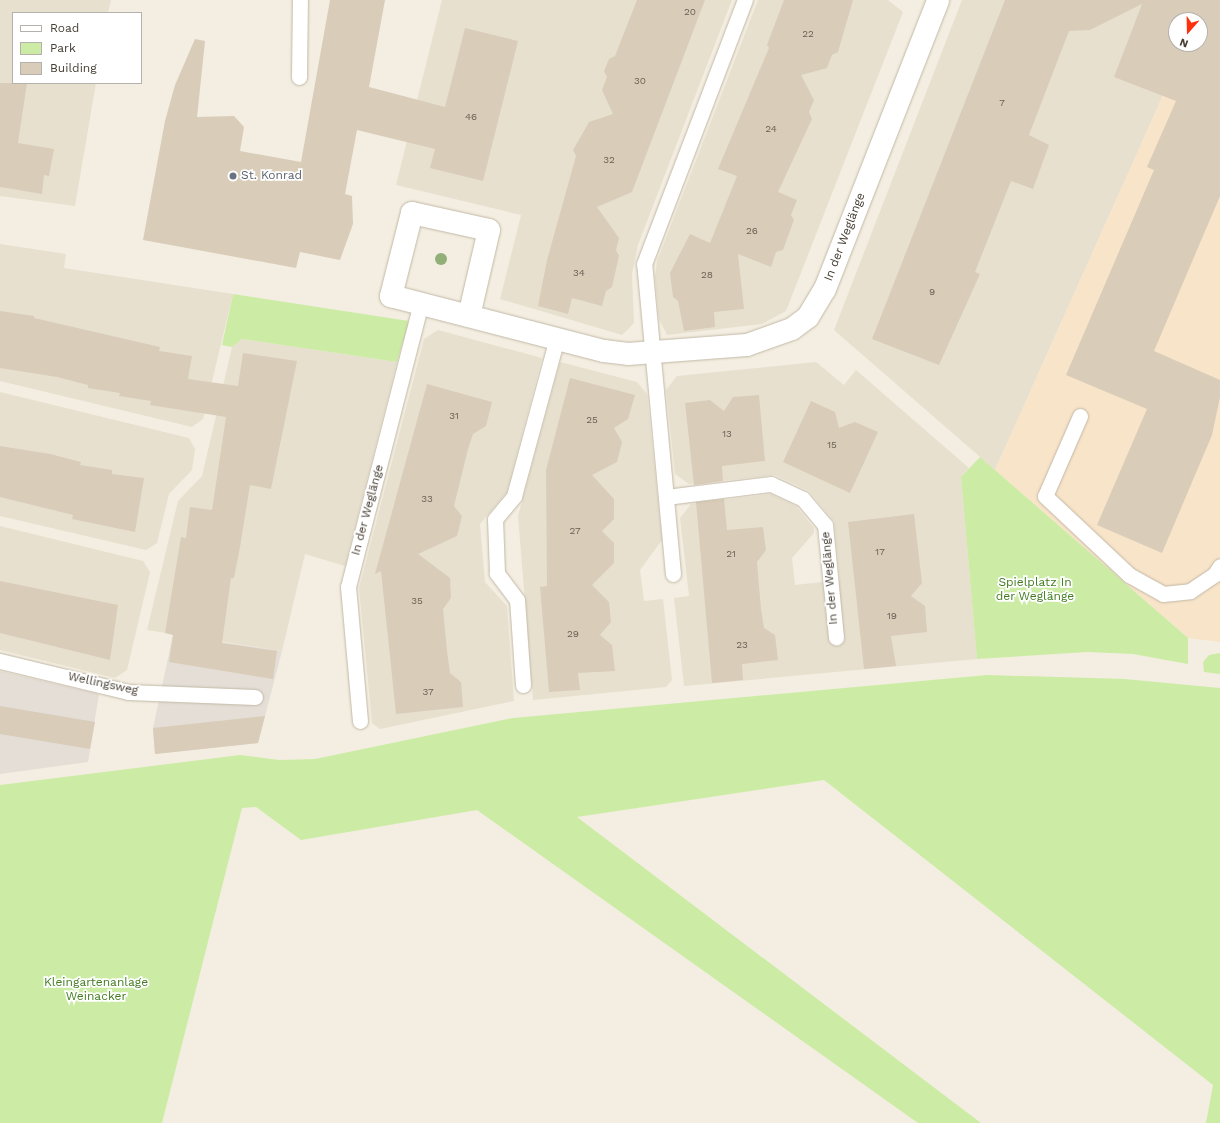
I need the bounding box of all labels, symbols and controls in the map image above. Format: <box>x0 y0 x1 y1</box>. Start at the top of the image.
house number: 20 <box>684 6 696 18</box>
legend <box>12 12 142 84</box>
north arrow <box>1168 12 1208 52</box>
text: Road <box>50 21 79 35</box>
house number: 22 <box>802 28 814 40</box>
text: N <box>1178 35 1190 50</box>
text: Park <box>50 41 76 55</box>
text: Building <box>50 61 97 75</box>
house number: 30 <box>634 75 646 87</box>
house number: 7 <box>999 97 1005 109</box>
house number: 46 <box>465 111 477 123</box>
house number: 24 <box>765 123 777 135</box>
house number: 32 <box>603 154 615 166</box>
place label: St. Konrad <box>241 169 302 183</box>
marker: St. Konrad <box>228 171 238 181</box>
street label: In der Weglänge <box>821 191 869 283</box>
house number: 26 <box>746 225 758 237</box>
house number: 34 <box>573 267 585 279</box>
house number: 28 <box>701 269 713 281</box>
house number: 9 <box>929 286 935 298</box>
house number: 31 <box>449 410 459 422</box>
house number: 25 <box>586 414 598 426</box>
house number: 13 <box>722 428 732 440</box>
house number: 15 <box>827 439 837 451</box>
street label: In der Weglänge <box>349 463 387 557</box>
house number: 33 <box>421 493 433 505</box>
house number: 27 <box>569 525 581 537</box>
street label: In der Weglänge <box>819 531 841 625</box>
house number: 17 <box>875 546 885 558</box>
house number: 21 <box>726 548 736 560</box>
park label: Spielplatz In der Weglänge <box>995 576 1075 604</box>
house number: 35 <box>411 595 423 607</box>
house number: 19 <box>887 610 897 622</box>
house number: 29 <box>567 628 579 640</box>
house number: 23 <box>736 639 748 651</box>
street label: Wellingsweg <box>67 670 139 698</box>
house number: 37 <box>422 686 434 698</box>
park label: Kleingartenanlage Weinacker <box>44 976 148 1004</box>

